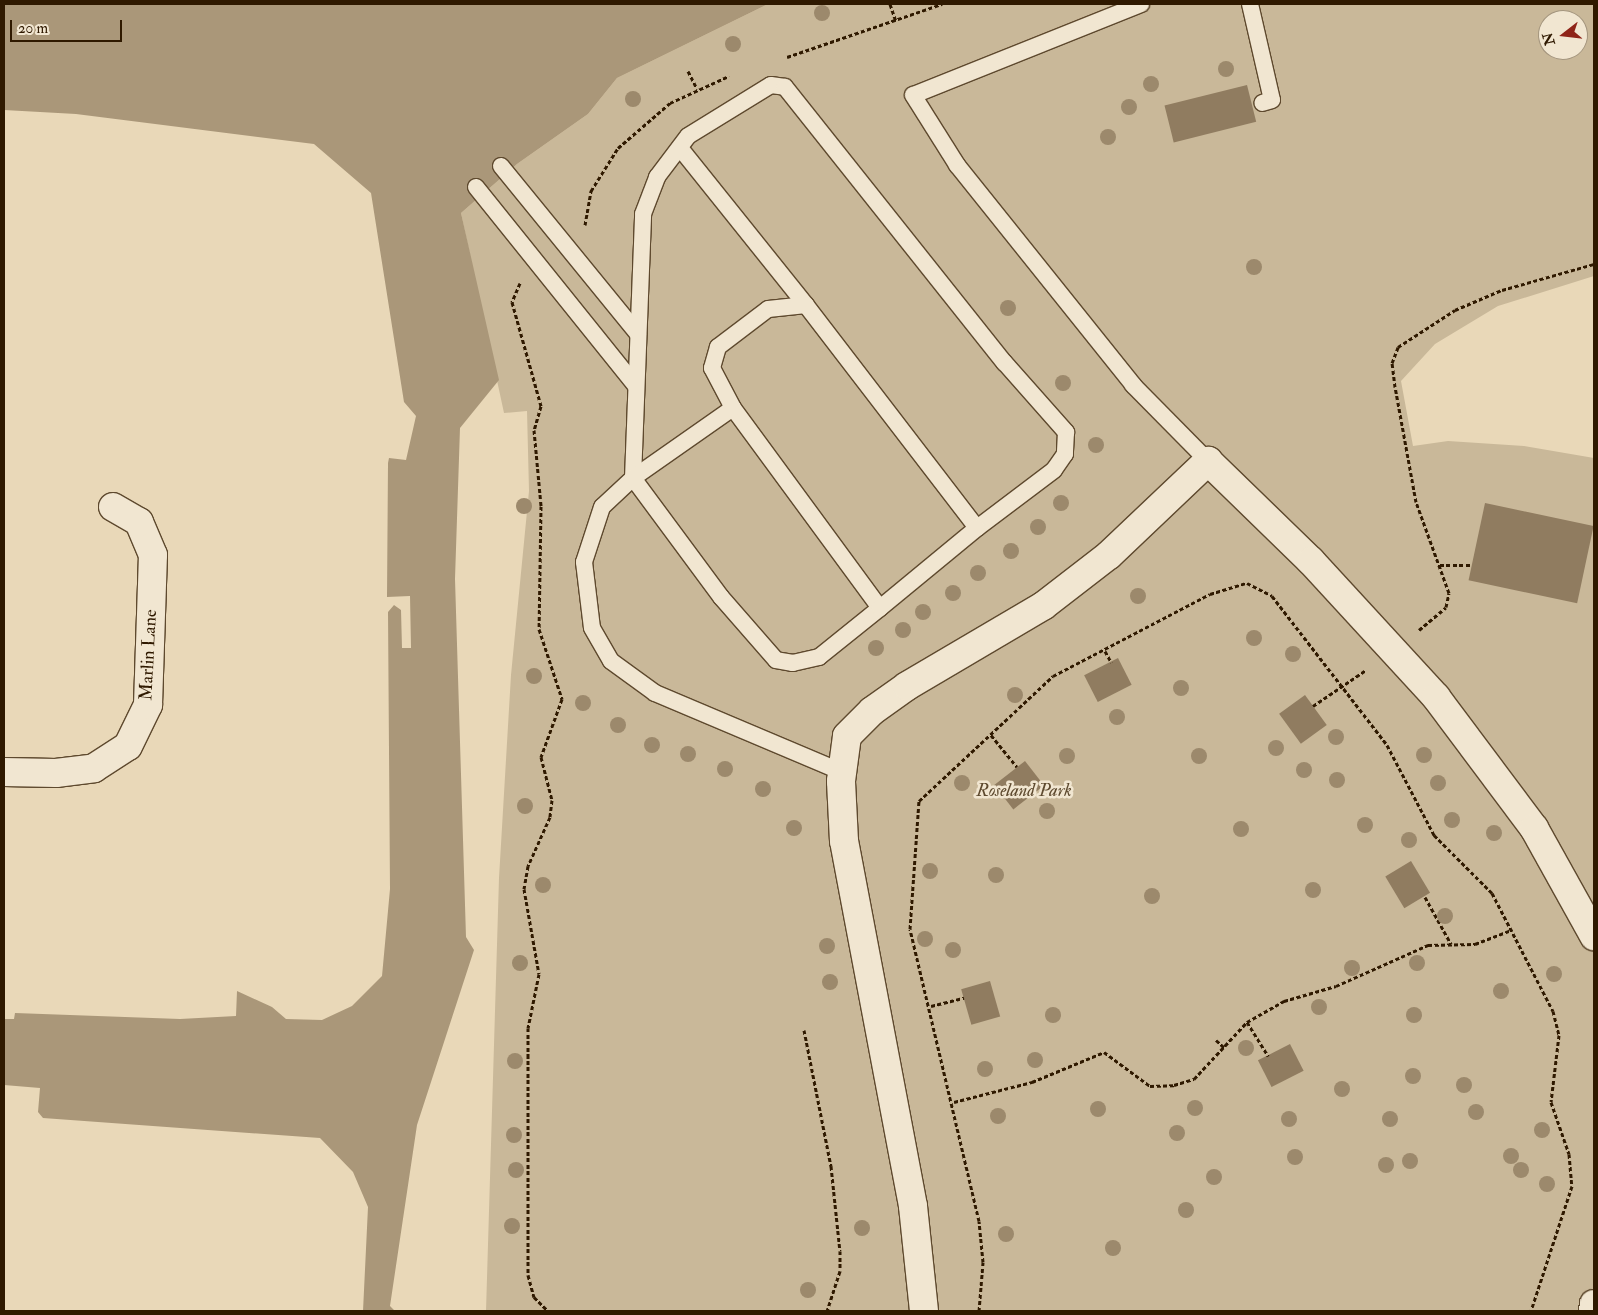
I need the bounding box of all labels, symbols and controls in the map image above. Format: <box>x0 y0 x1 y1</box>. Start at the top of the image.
scale bar <box>12 10 125 42</box>
north arrow <box>1538 10 1588 60</box>
text: 20 m <box>18 19 48 38</box>
text: N <box>1539 31 1559 47</box>
street label: Marlin Lane <box>136 609 162 701</box>
park label: Roseland Park <box>976 780 1072 802</box>

